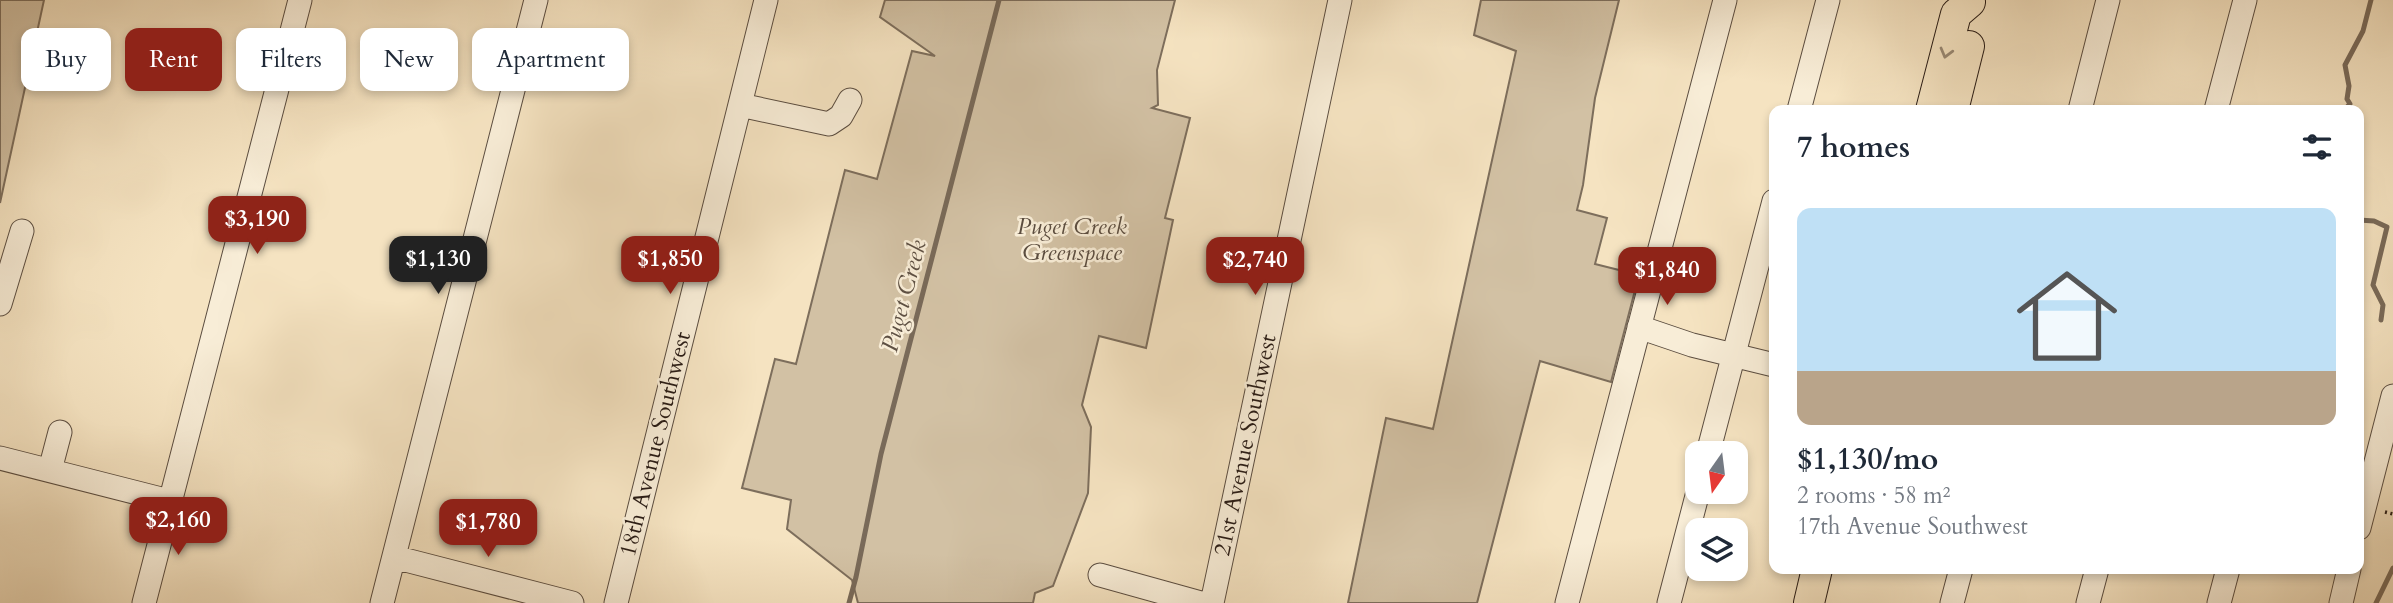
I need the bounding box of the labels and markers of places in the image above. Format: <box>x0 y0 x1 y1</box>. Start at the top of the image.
pin: $3,190 <box>200 196 314 256</box>
pin: $1,130 <box>381 236 495 296</box>
pin: $1,850 <box>613 236 727 296</box>
pin: $2,740 <box>1198 238 1312 297</box>
pin: $1,840 <box>1610 247 1724 307</box>
pin: $2,160 <box>121 498 235 557</box>
pin: $1,780 <box>431 500 545 559</box>

